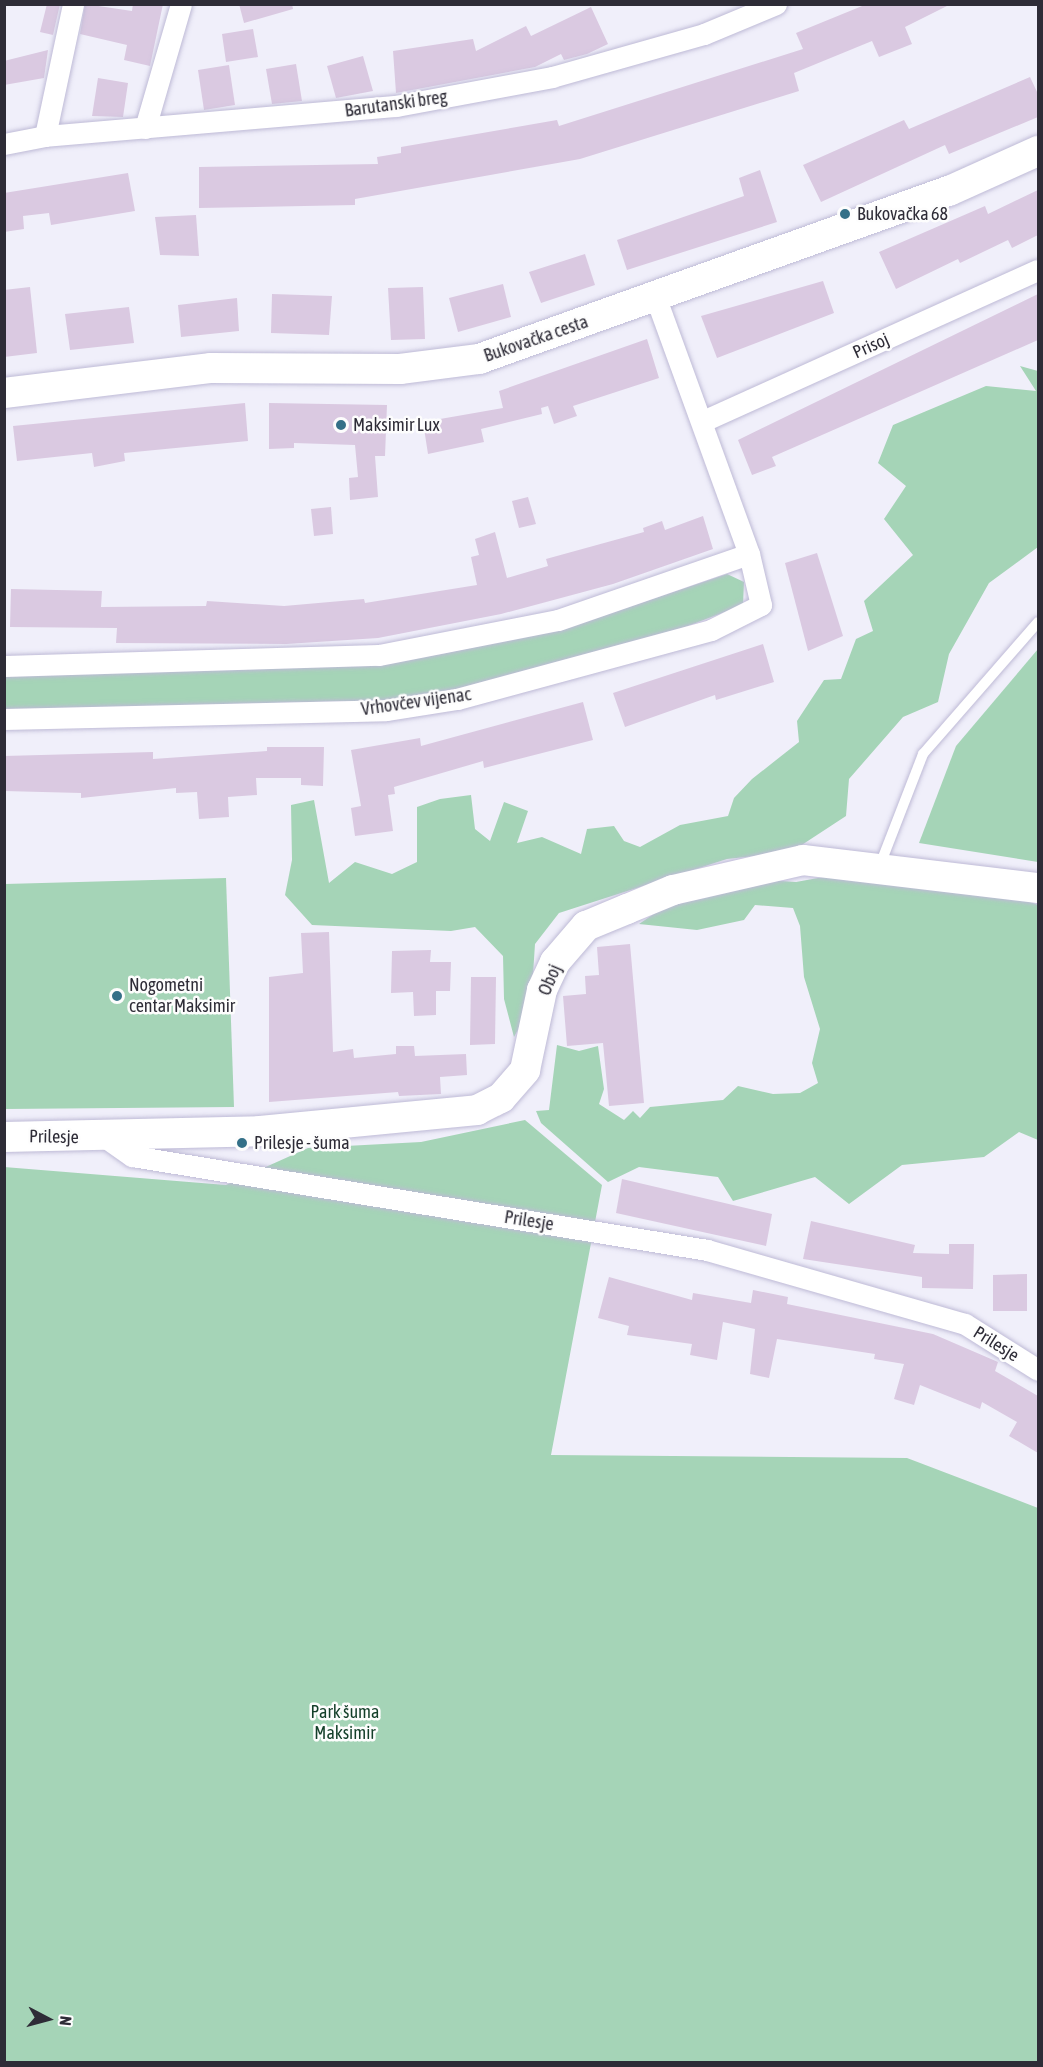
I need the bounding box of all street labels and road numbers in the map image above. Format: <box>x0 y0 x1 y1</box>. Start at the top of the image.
street label: Barutanski breg <box>343 86 449 122</box>
street label: Bukovačka cesta <box>481 311 591 367</box>
street label: Prisoj <box>850 329 892 363</box>
street label: Vrhovčev vijenac <box>360 684 472 720</box>
street label: Oboj <box>534 961 566 999</box>
street label: Prilesje <box>29 1126 79 1148</box>
street label: Prilesje <box>503 1206 555 1236</box>
street label: Prilesje <box>969 1322 1023 1366</box>

